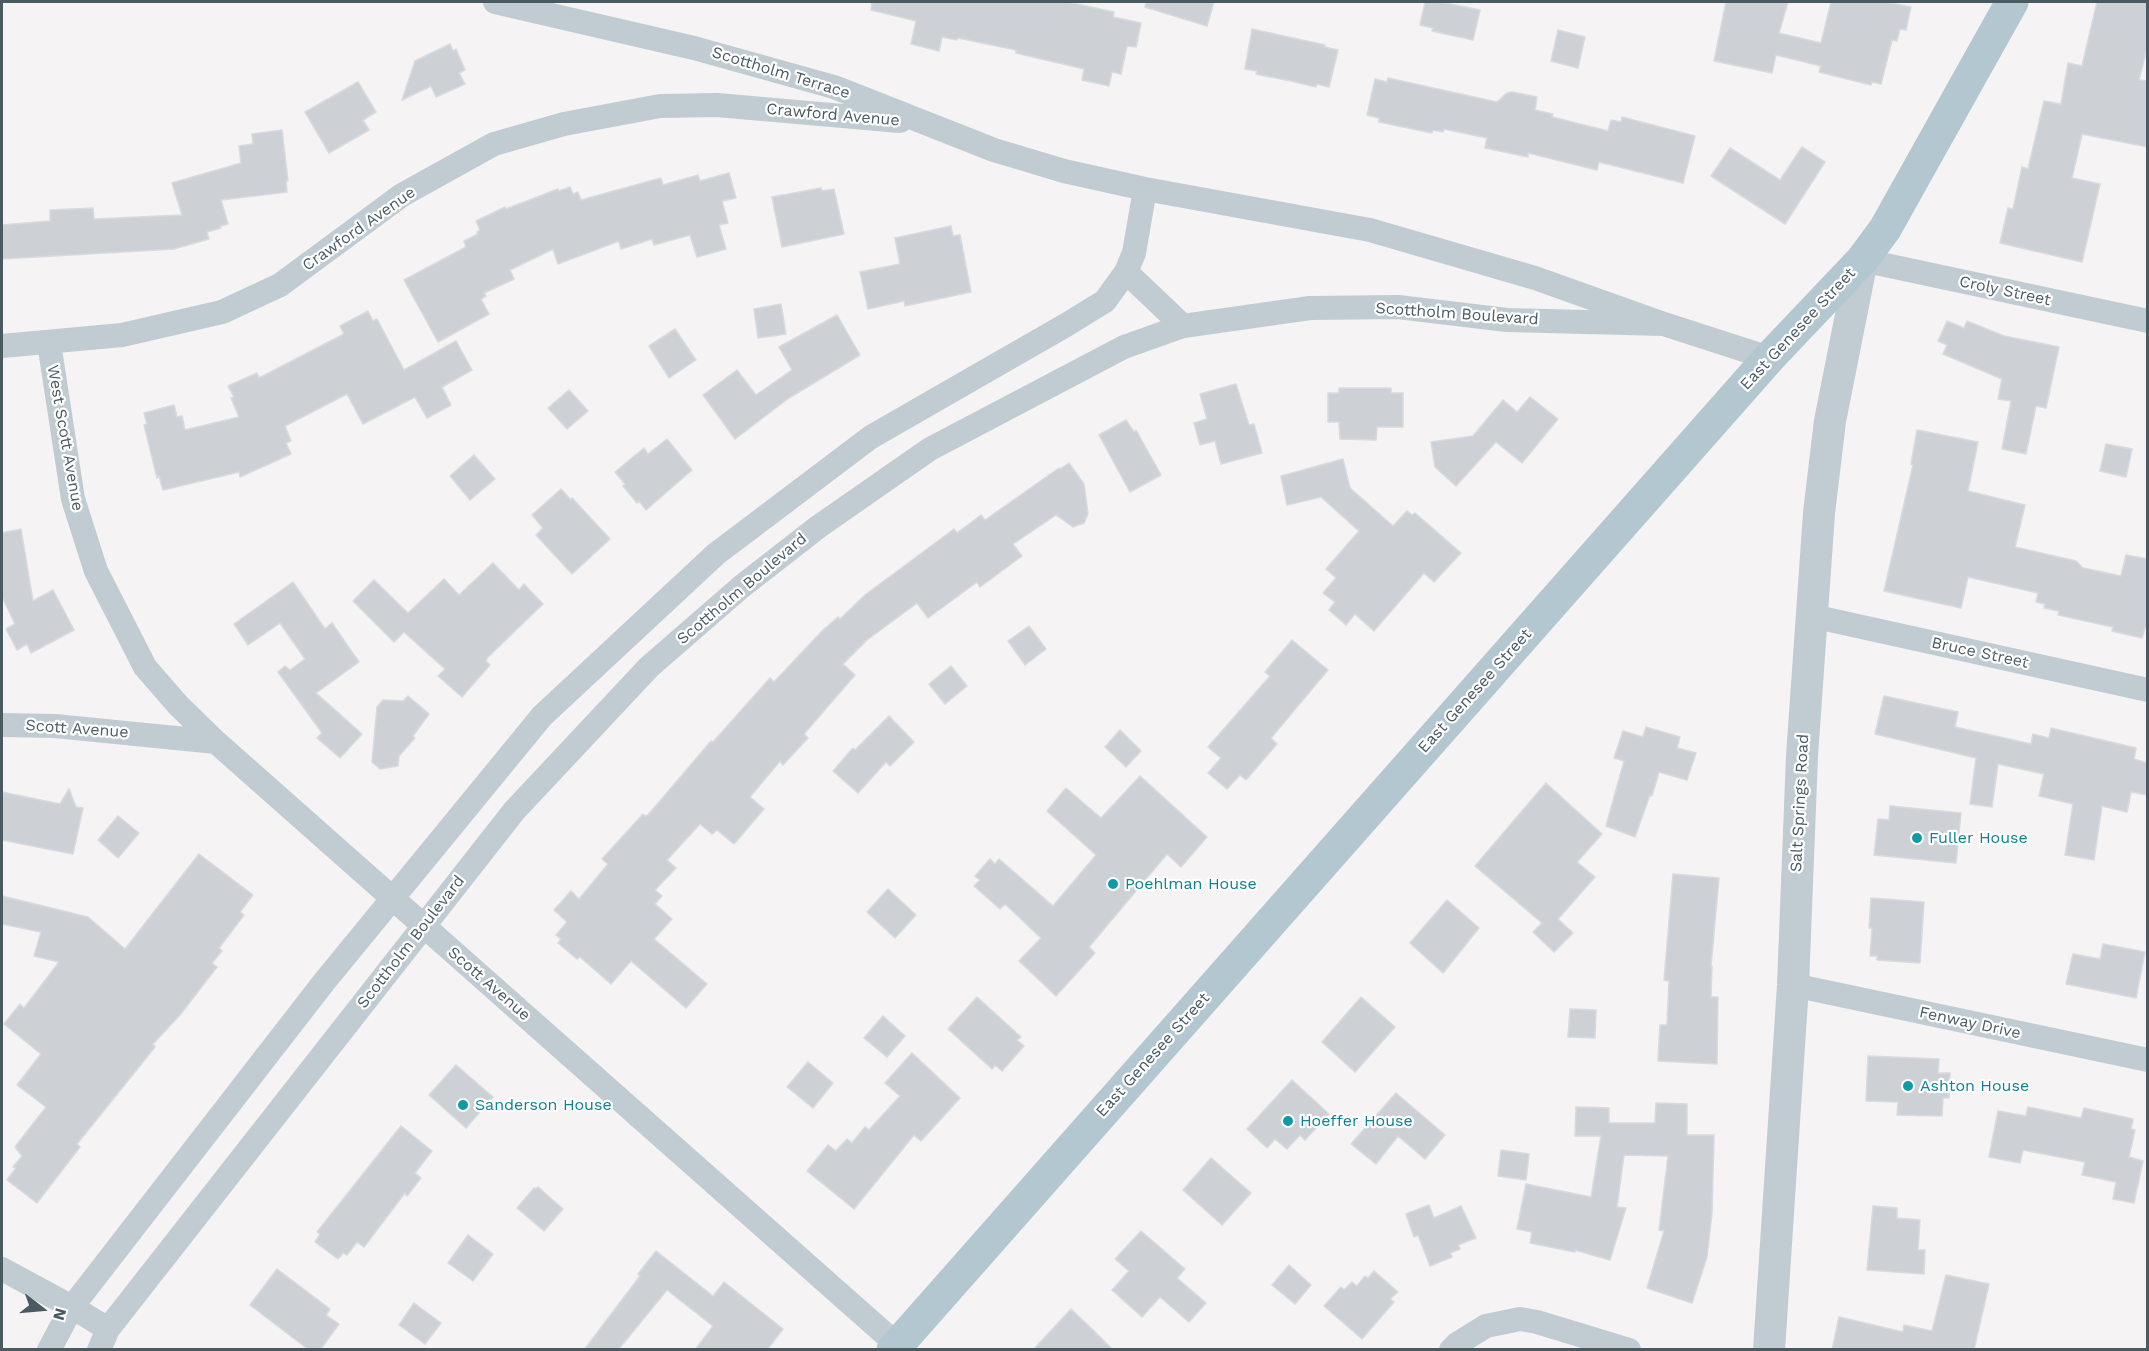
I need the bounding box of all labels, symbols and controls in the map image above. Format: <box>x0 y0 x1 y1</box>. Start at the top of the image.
street label: Scottholm Terrace <box>710 43 852 103</box>
street label: Crawford Avenue <box>766 100 900 130</box>
street label: Crawford Avenue <box>299 183 419 275</box>
street label: East Genesee Street <box>1736 264 1860 394</box>
street label: Croly Street <box>1957 272 2053 310</box>
street label: Scottholm Boulevard <box>1375 299 1539 329</box>
street label: West Scott Avenue <box>43 364 87 512</box>
street label: Scottholm Boulevard <box>673 529 811 649</box>
street label: East Genesee Street <box>1414 625 1536 757</box>
street label: Bruce Street <box>1930 633 2030 673</box>
street label: Scott Avenue <box>25 716 129 742</box>
street label: Salt Springs Road <box>1787 733 1813 873</box>
place label: Fuller House <box>1929 828 2028 848</box>
marker: Fuller House <box>1910 831 1924 845</box>
street label: Scottholm Boulevard <box>353 872 469 1012</box>
place label: Poehlman House <box>1125 874 1257 894</box>
marker: Poehlman House <box>1106 877 1120 891</box>
street label: Scott Avenue <box>444 943 534 1025</box>
street label: East Genesee Street <box>1092 989 1214 1121</box>
street label: Fenway Drive <box>1918 1003 2022 1043</box>
place label: Ashton House <box>1920 1076 2029 1096</box>
marker: Ashton House <box>1901 1079 1915 1093</box>
place label: Sanderson House <box>475 1095 612 1115</box>
marker: Sanderson House <box>456 1098 470 1112</box>
place label: Hoeffer House <box>1300 1111 1413 1131</box>
marker: Hoeffer House <box>1281 1114 1295 1128</box>
north arrow <box>12 1279 72 1339</box>
text: N <box>49 1306 71 1322</box>

